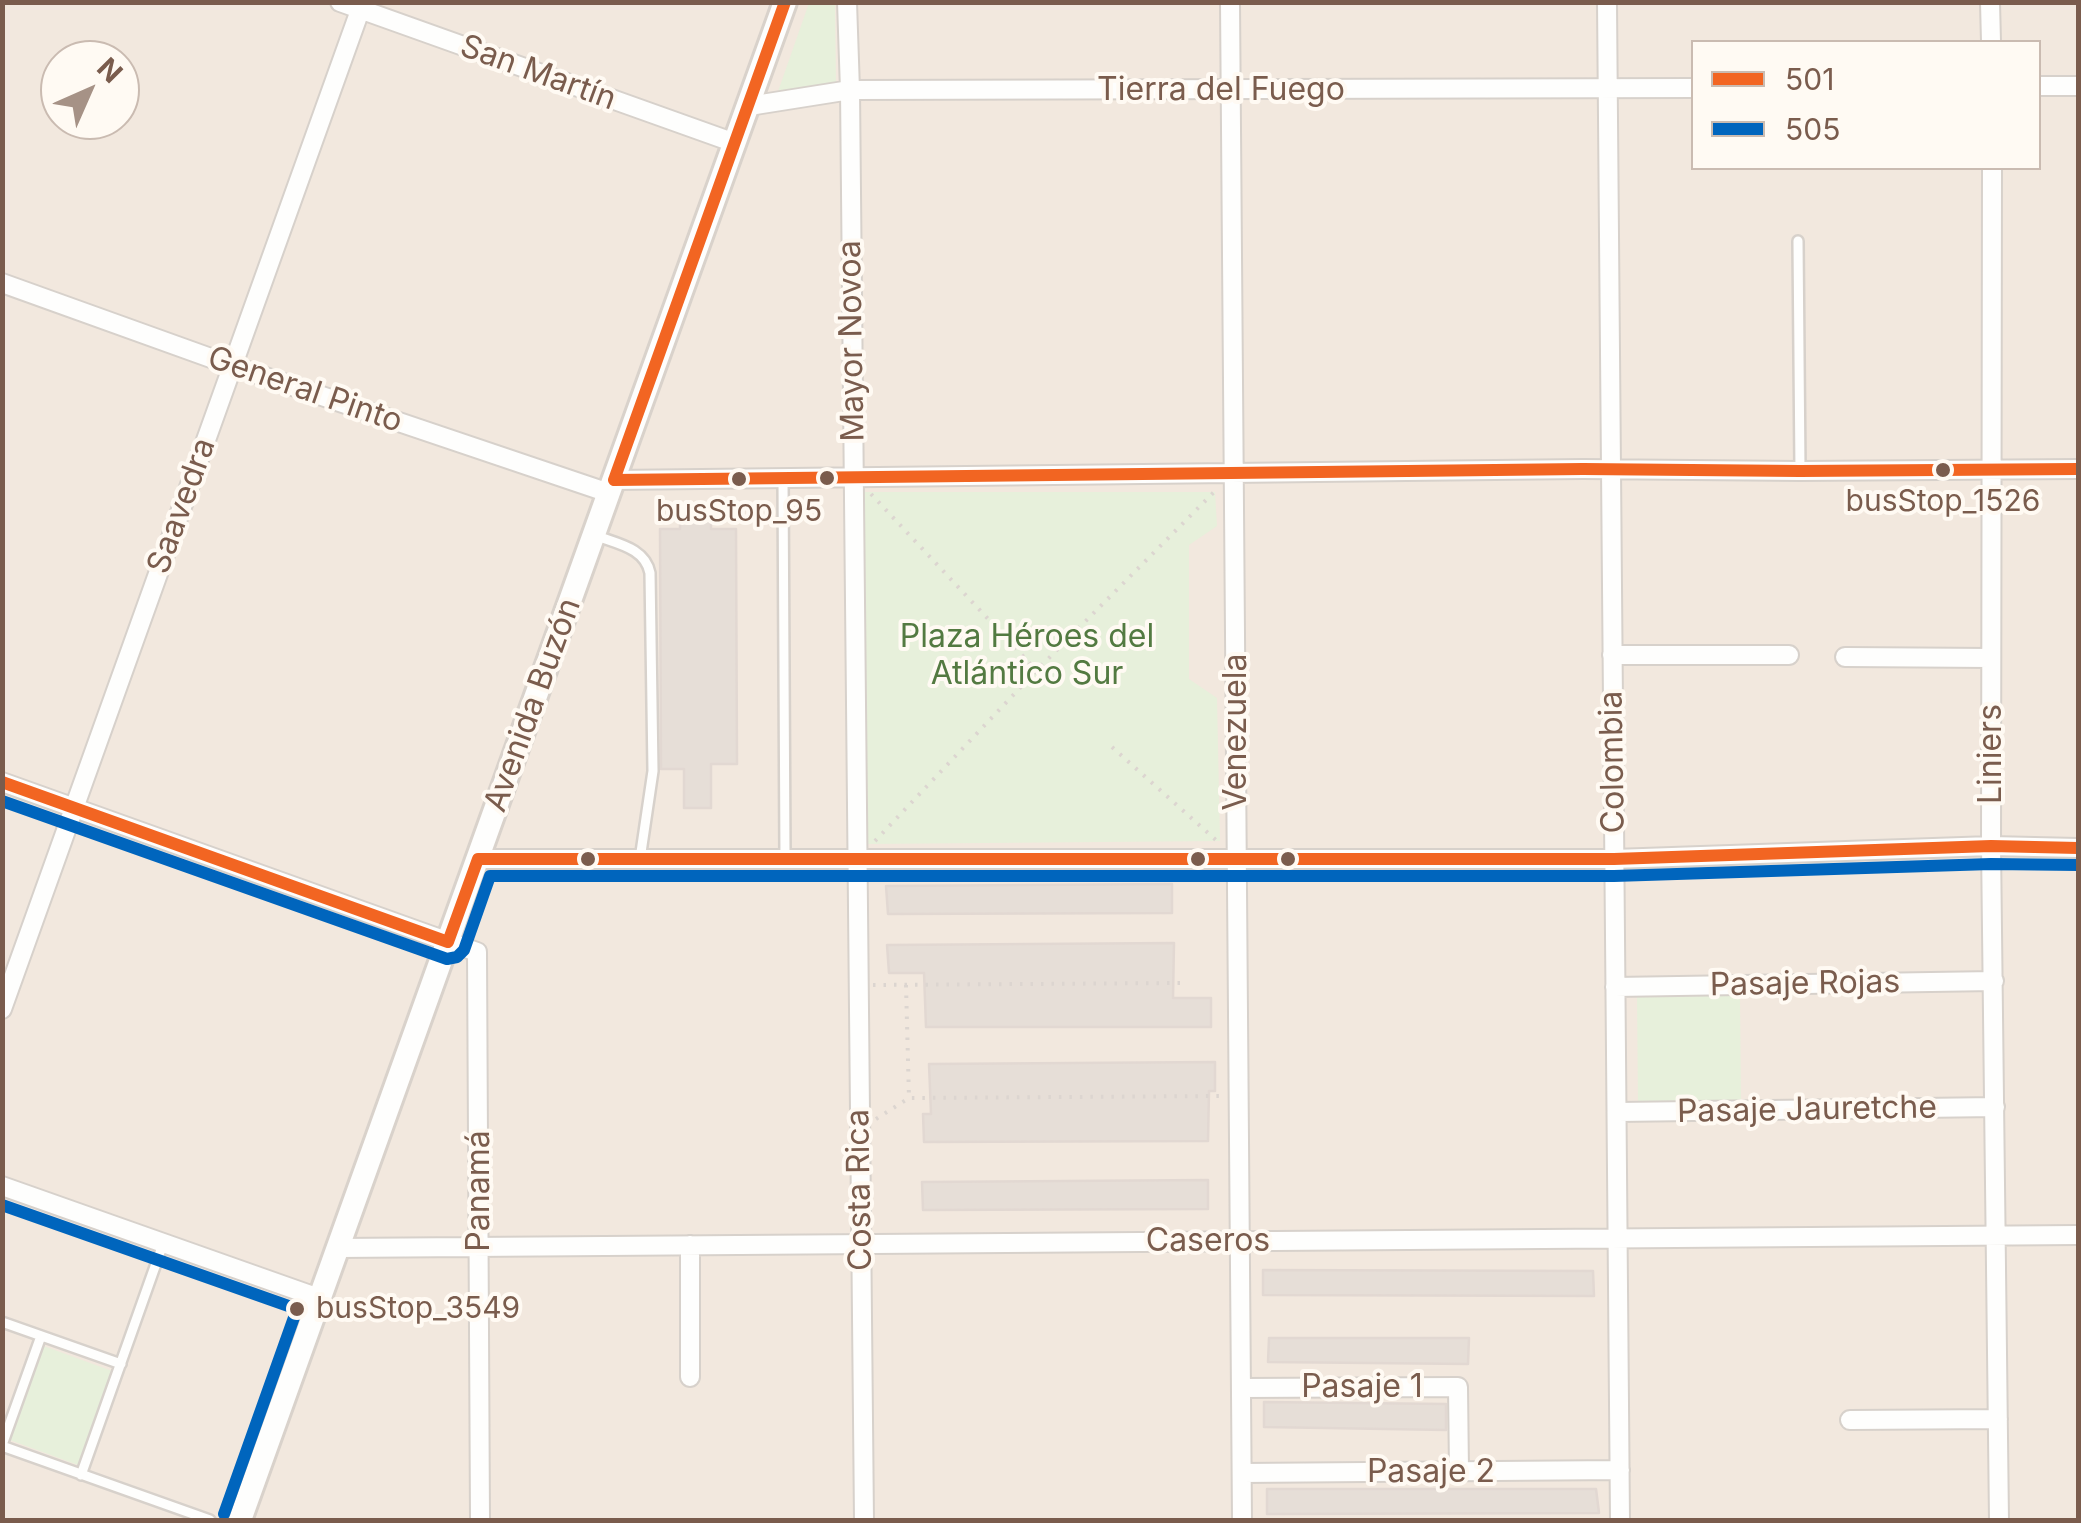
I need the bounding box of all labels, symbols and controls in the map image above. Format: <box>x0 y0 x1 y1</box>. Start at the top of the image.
street label: San Martín <box>455 27 621 119</box>
north arrow <box>40 40 140 140</box>
legend <box>1691 40 2041 170</box>
text: N <box>90 51 129 90</box>
text: 501 <box>1785 61 1834 97</box>
street label: Tierra del Fuego <box>1097 71 1345 109</box>
text: 505 <box>1785 111 1840 147</box>
street label: Mayor Novoa <box>831 240 873 442</box>
street label: General Pinto <box>203 339 407 441</box>
street label: Saavedra <box>140 433 224 579</box>
marker: busStop_1526 <box>1933 460 1953 480</box>
unlabelled marker <box>817 468 837 488</box>
marker: busStop_95 <box>729 469 749 489</box>
place label: busStop_1526 <box>1846 484 2040 520</box>
place label: busStop_95 <box>656 494 822 530</box>
street label: Avenida Buzón <box>477 593 589 817</box>
park label: Plaza Héroes del Atlántico Sur <box>900 618 1154 693</box>
street label: Venezuela <box>1217 653 1255 811</box>
street label: Colombia <box>1593 690 1633 834</box>
street label: Liniers <box>1972 704 2010 804</box>
unlabelled marker <box>578 849 598 869</box>
unlabelled marker <box>1188 849 1208 869</box>
unlabelled marker <box>1278 849 1298 869</box>
street label: Pasaje Rojas <box>1709 963 1901 1005</box>
street label: Pasaje Jauretche <box>1677 1089 1937 1131</box>
street label: Costa Rica <box>839 1109 881 1271</box>
street label: Panamá <box>460 1130 498 1252</box>
street label: Caseros <box>1146 1222 1270 1260</box>
place label: busStop_3549 <box>316 1291 520 1327</box>
marker: busStop_3549 <box>287 1299 307 1319</box>
street label: Pasaje 1 <box>1301 1368 1423 1406</box>
street label: Pasaje 2 <box>1367 1453 1495 1491</box>

